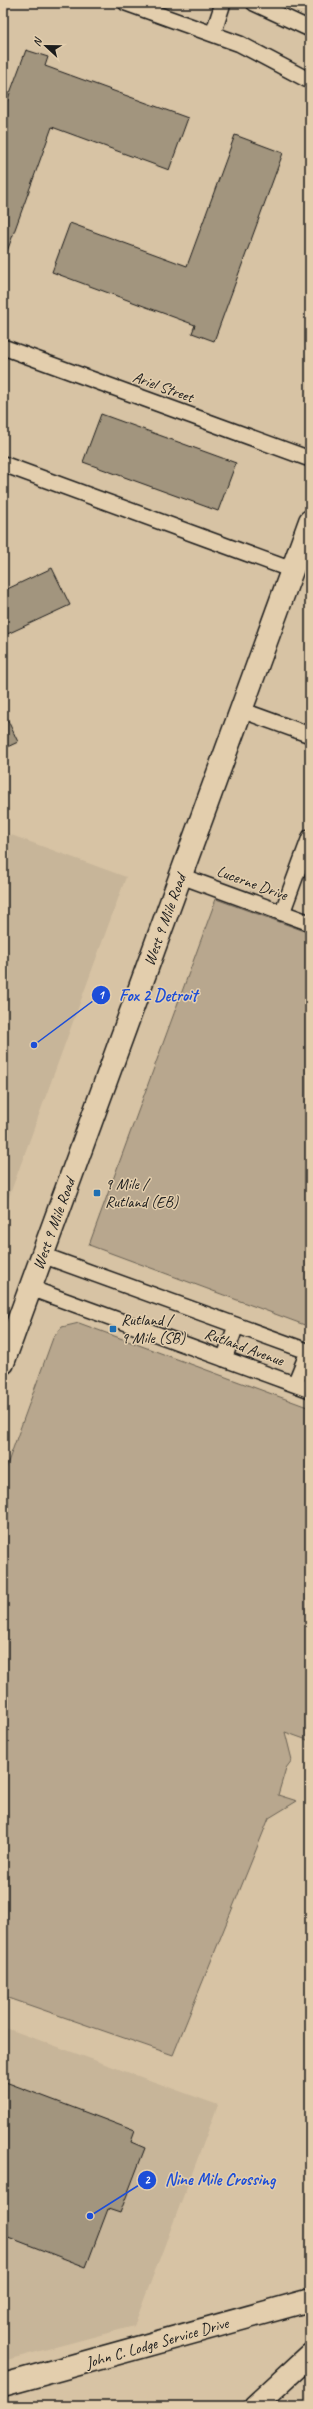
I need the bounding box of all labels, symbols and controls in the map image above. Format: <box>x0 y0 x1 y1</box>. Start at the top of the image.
north arrow <box>26 26 66 66</box>
text: N <box>29 34 45 48</box>
street label: Ariel Street <box>130 367 198 408</box>
street label: Lucerne Drive <box>214 861 292 906</box>
street label: West 9 Mile Road <box>139 869 192 968</box>
callout: Fox 2 Detroit <box>91 980 205 1009</box>
text: Fox 2 Detroit <box>119 985 199 1006</box>
text: 1 <box>98 987 105 1003</box>
street label: West 9 Mile Road <box>28 1173 81 1272</box>
place label: 9 Mile / Rutland (EB) <box>105 1174 179 1212</box>
marker: 9 Mile / Rutland (EB) <box>92 1188 102 1198</box>
place label: Rutland / 9 Mile (SB) <box>121 1310 186 1348</box>
street label: Rutland Avenue <box>202 1323 288 1371</box>
marker: Rutland / 9 Mile (SB) <box>108 1324 118 1334</box>
callout: Nine Mile Crossing <box>137 2165 283 2194</box>
text: Nine Mile Crossing <box>165 2169 277 2190</box>
text: 2 <box>144 2172 151 2188</box>
street label: John C. Lodge Service Drive <box>82 2313 232 2373</box>

